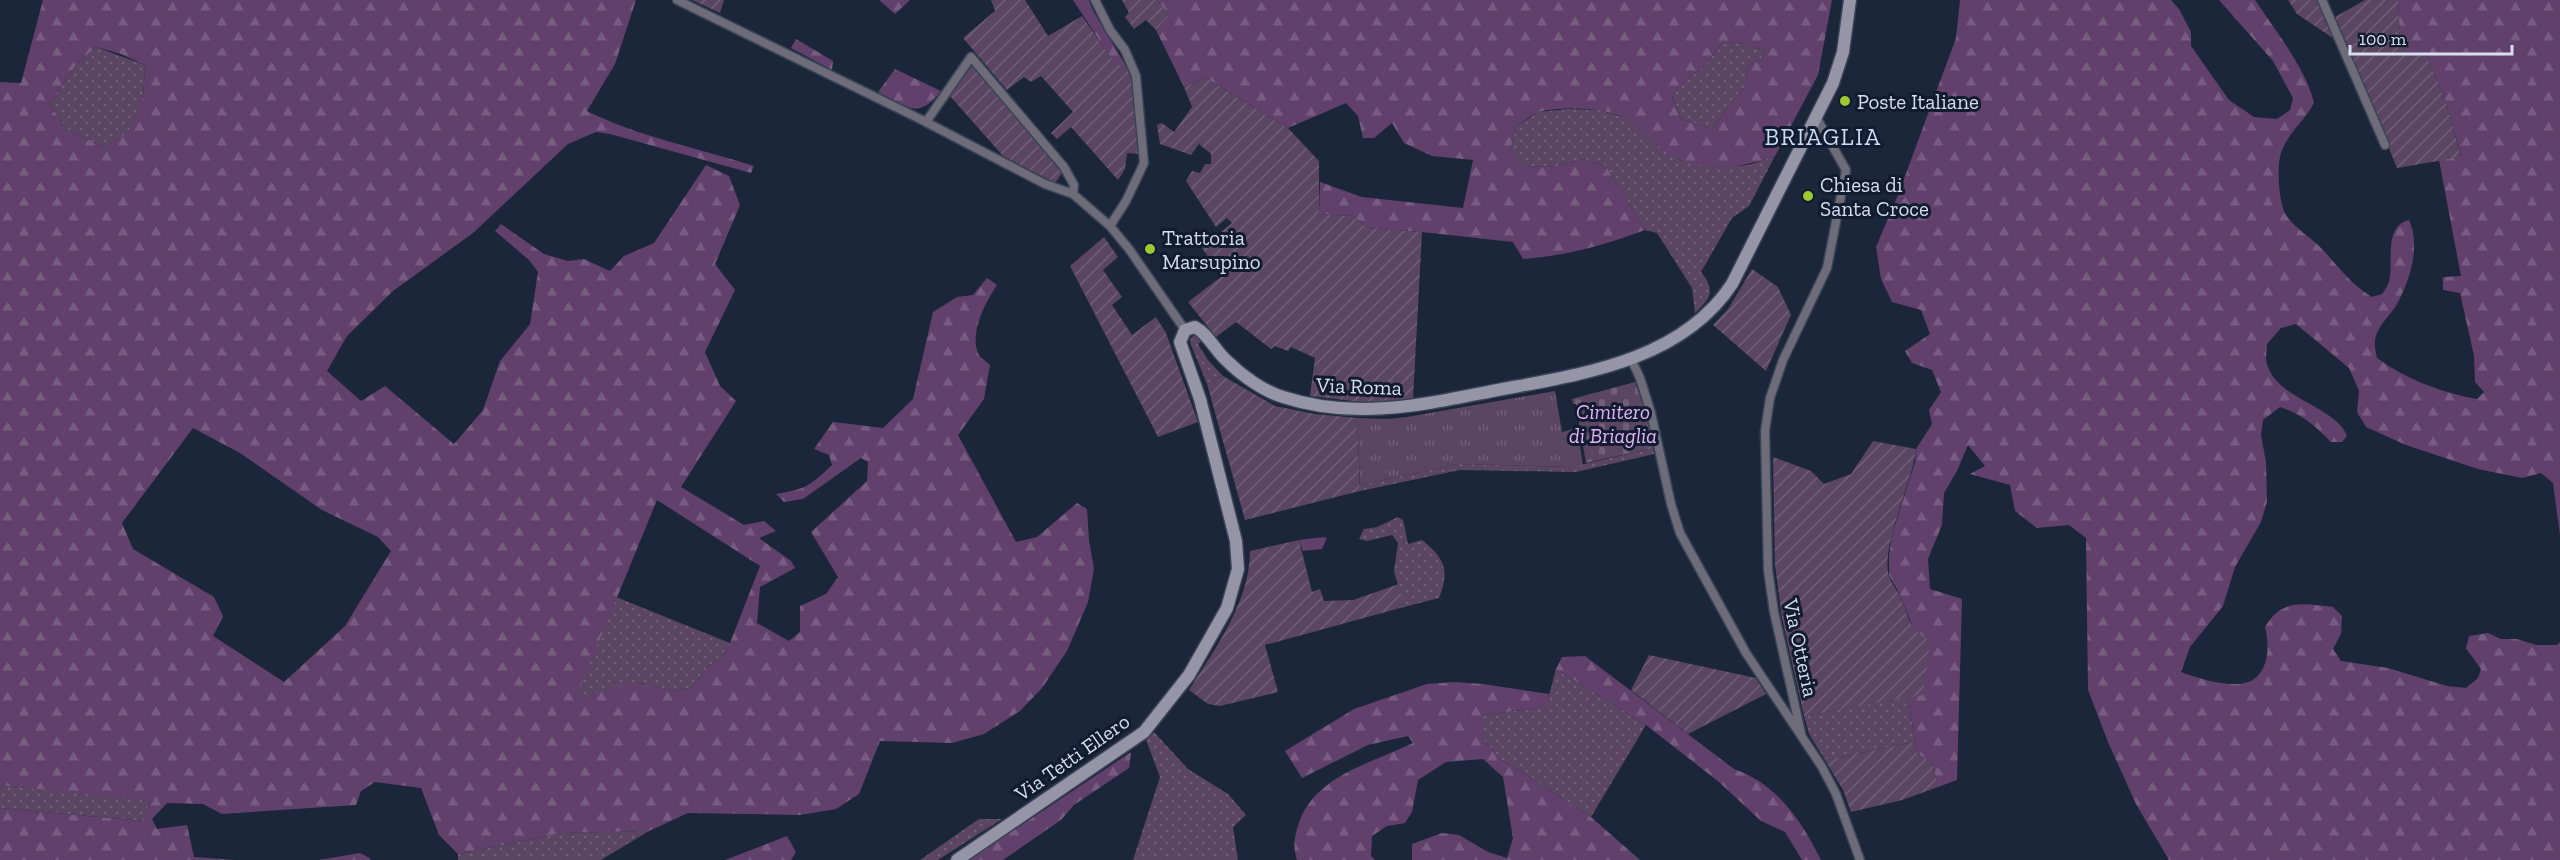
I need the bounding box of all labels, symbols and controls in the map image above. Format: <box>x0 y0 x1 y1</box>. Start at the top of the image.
scale bar <box>2350 18 2512 56</box>
text: 100 m <box>2359 28 2407 50</box>
place label: Poste Italiane <box>1857 89 1979 114</box>
marker: Poste Italiane <box>1838 94 1852 108</box>
district label: BRIAGLIA <box>1765 122 1881 151</box>
place label: Chiesa di Santa Croce <box>1820 172 1929 221</box>
marker: Chiesa di Santa Croce <box>1801 189 1815 203</box>
place label: Trattoria Marsupino <box>1162 225 1261 274</box>
marker: Trattoria Marsupino <box>1143 242 1157 256</box>
street label: Via Roma <box>1315 372 1402 400</box>
park label: Cimitero di Briaglia <box>1569 399 1657 448</box>
street label: Via Otteria <box>1778 596 1824 699</box>
street label: Via Tetti Ellero <box>1009 708 1134 806</box>

